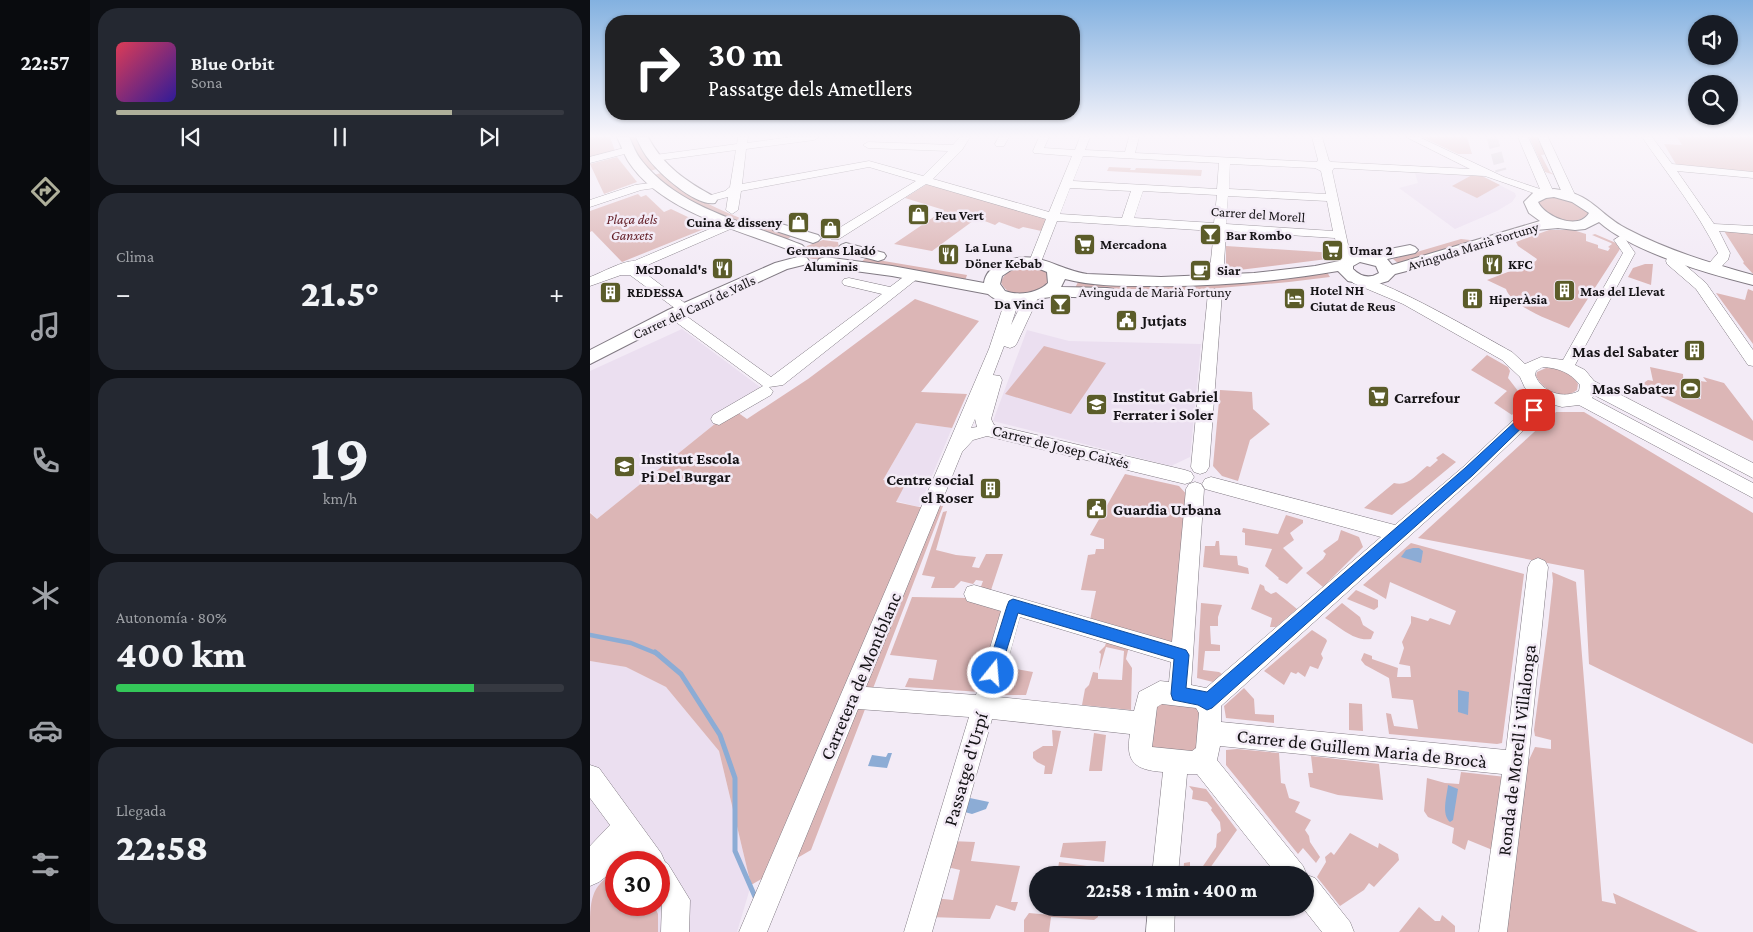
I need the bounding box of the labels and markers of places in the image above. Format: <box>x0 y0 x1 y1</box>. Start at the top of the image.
shop icon: Feu Vert <box>907 203 931 227</box>
place label: Feu Vert <box>935 207 985 223</box>
shop icon: Cuina & disseny <box>786 210 810 234</box>
place label: Cuina & disseny <box>686 214 782 230</box>
shop icon: Germans Lladó Aluminis <box>819 216 843 240</box>
bar icon: Bar Rombo <box>1198 223 1222 247</box>
place label: Bar Rombo <box>1226 227 1292 243</box>
supermarket icon: Mercadona <box>1072 232 1096 256</box>
place label: Mercadona <box>1100 236 1167 252</box>
supermarket icon: Umar 2 <box>1321 238 1345 262</box>
place label: La Luna Döner Kebab <box>965 239 1042 271</box>
place label: Germans Lladó Aluminis <box>786 242 876 274</box>
place label: Umar 2 <box>1349 242 1393 258</box>
restaurant icon: La Luna Döner Kebab <box>937 243 961 267</box>
restaurant icon: KFC <box>1480 252 1504 276</box>
place label: KFC <box>1508 256 1533 272</box>
restaurant icon: McDonald's <box>711 257 735 281</box>
cafe icon: Siar <box>1189 258 1213 282</box>
place label: McDonald's <box>635 261 707 277</box>
place label: Siar <box>1217 262 1241 278</box>
building icon: Mas del Llevat <box>1552 279 1576 303</box>
building icon: REDESSA <box>599 280 623 304</box>
place label: Hotel NH Ciutat de Reus <box>1310 282 1396 314</box>
place label: Mas del Llevat <box>1580 283 1666 299</box>
place label: REDESSA <box>627 284 684 300</box>
hotel icon: Hotel NH Ciutat de Reus <box>1282 286 1306 310</box>
building icon: HiperÀsia <box>1461 287 1485 311</box>
place label: HiperÀsia <box>1489 291 1548 307</box>
bar icon: Da Vinci <box>1048 292 1072 316</box>
place label: Da Vinci <box>994 296 1044 312</box>
public building icon: Jutjats <box>1114 308 1138 332</box>
place label: Jutjats <box>1140 312 1187 330</box>
building icon: Mas del Sabater <box>1683 339 1707 363</box>
place label: Mas del Sabater <box>1572 343 1680 360</box>
sports icon: Mas Sabater <box>1679 376 1703 400</box>
place label: Mas Sabater <box>1592 380 1676 397</box>
supermarket icon: Carrefour <box>1366 385 1390 409</box>
place label: Institut Gabriel Ferrater i Soler <box>1113 388 1218 423</box>
place label: Carrefour <box>1394 389 1461 406</box>
pin <box>1513 389 1555 431</box>
school or university icon: Institut Gabriel Ferrater i Soler <box>1085 393 1109 417</box>
place label: Institut Escola Pi Del Burgar <box>641 450 740 485</box>
school or university icon: Institut Escola Pi Del Burgar <box>613 455 637 479</box>
place label: Centre social el Roser <box>886 471 975 506</box>
building icon: Centre social el Roser <box>978 476 1002 500</box>
public building icon: Guardia Urbana <box>1085 497 1109 521</box>
place label: Guardia Urbana <box>1113 501 1221 518</box>

